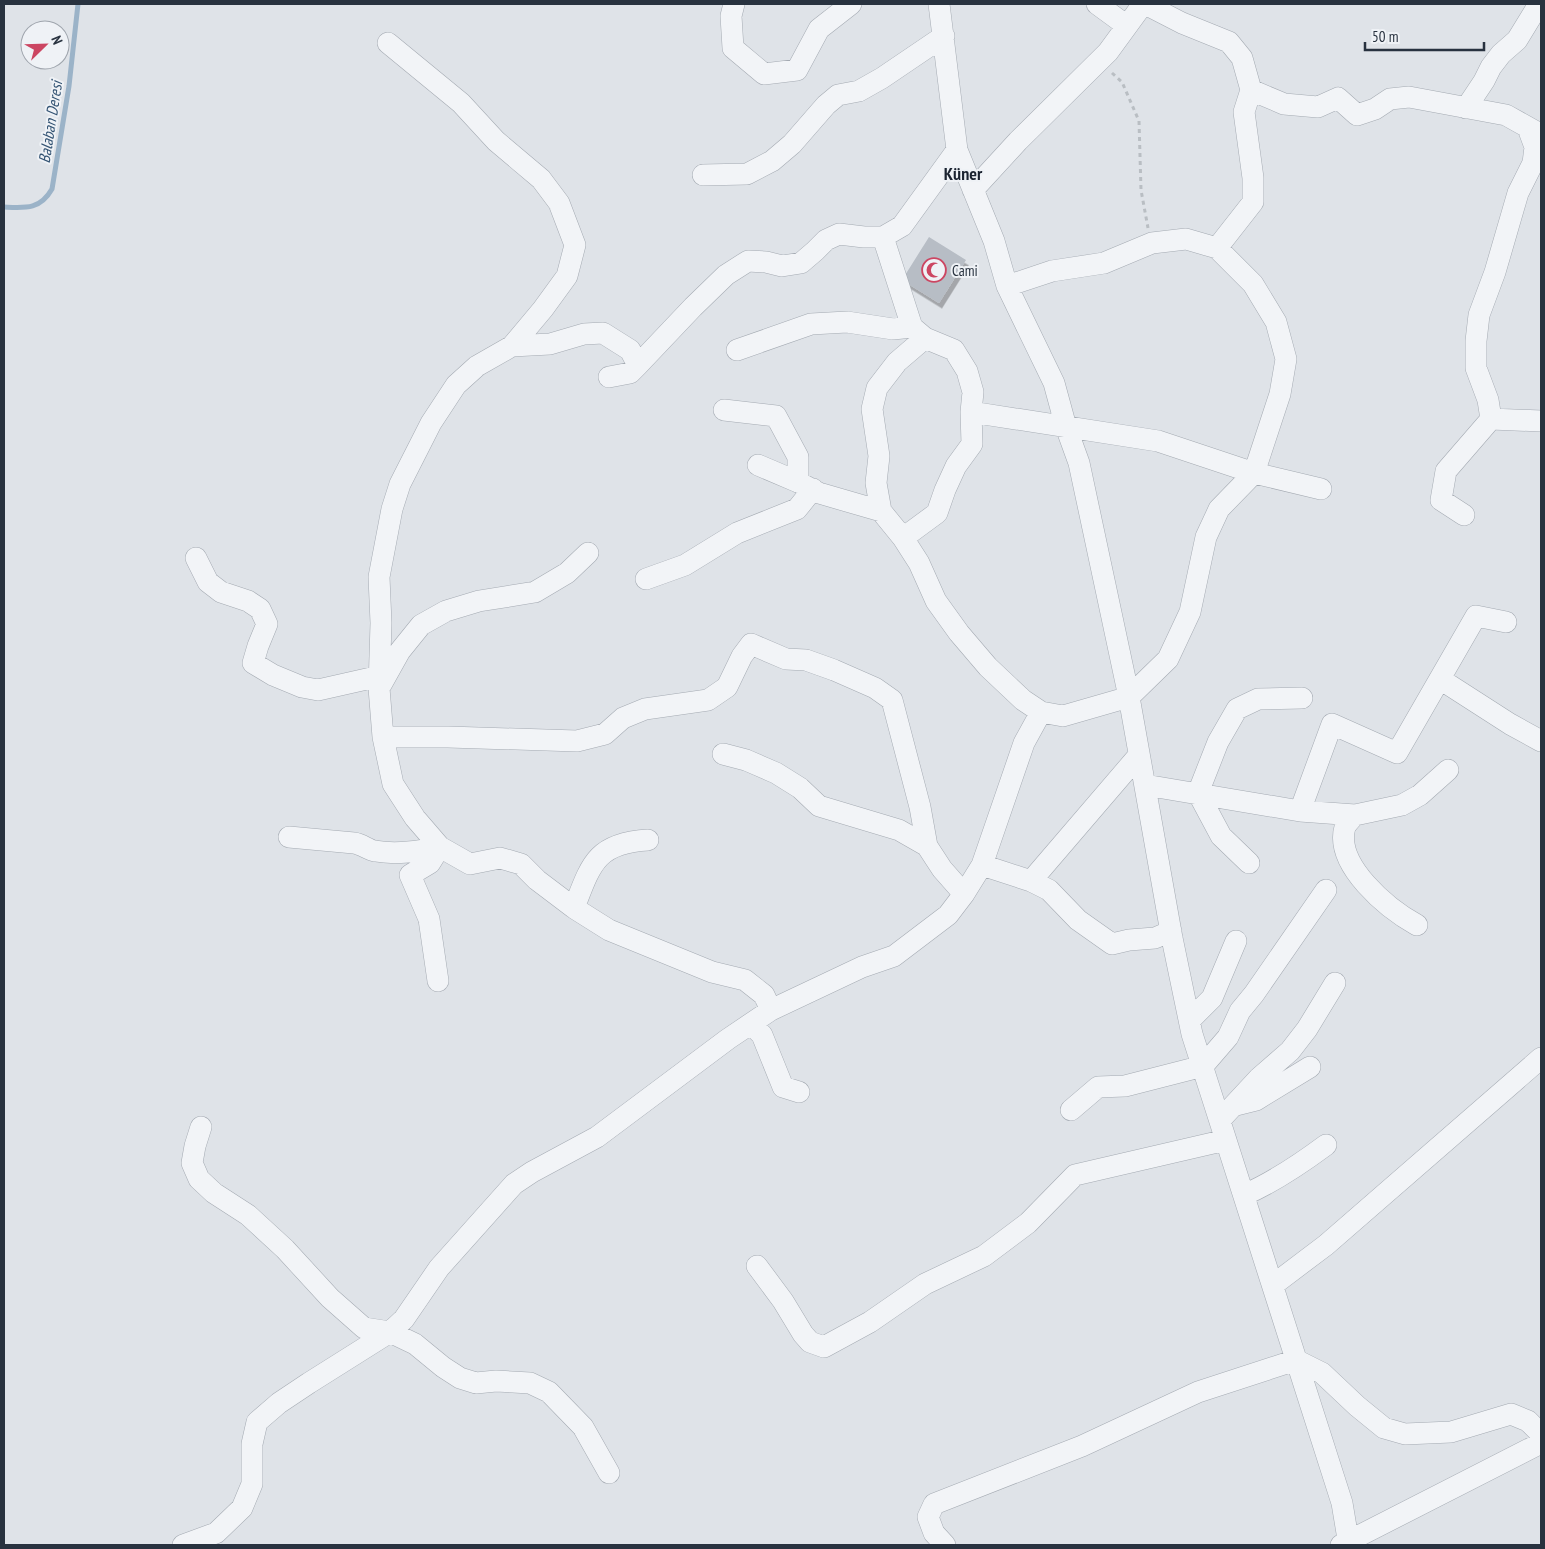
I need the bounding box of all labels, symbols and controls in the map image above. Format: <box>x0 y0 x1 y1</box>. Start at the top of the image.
north arrow <box>20 20 70 70</box>
scale bar <box>1365 20 1484 52</box>
text: 50 m <box>1372 27 1398 46</box>
text: N <box>47 33 67 47</box>
water label: Balaban Deresi <box>34 77 67 164</box>
district label: Küner <box>944 162 983 185</box>
mosque icon: Cami <box>921 257 947 283</box>
place label: Cami <box>952 261 978 280</box>

